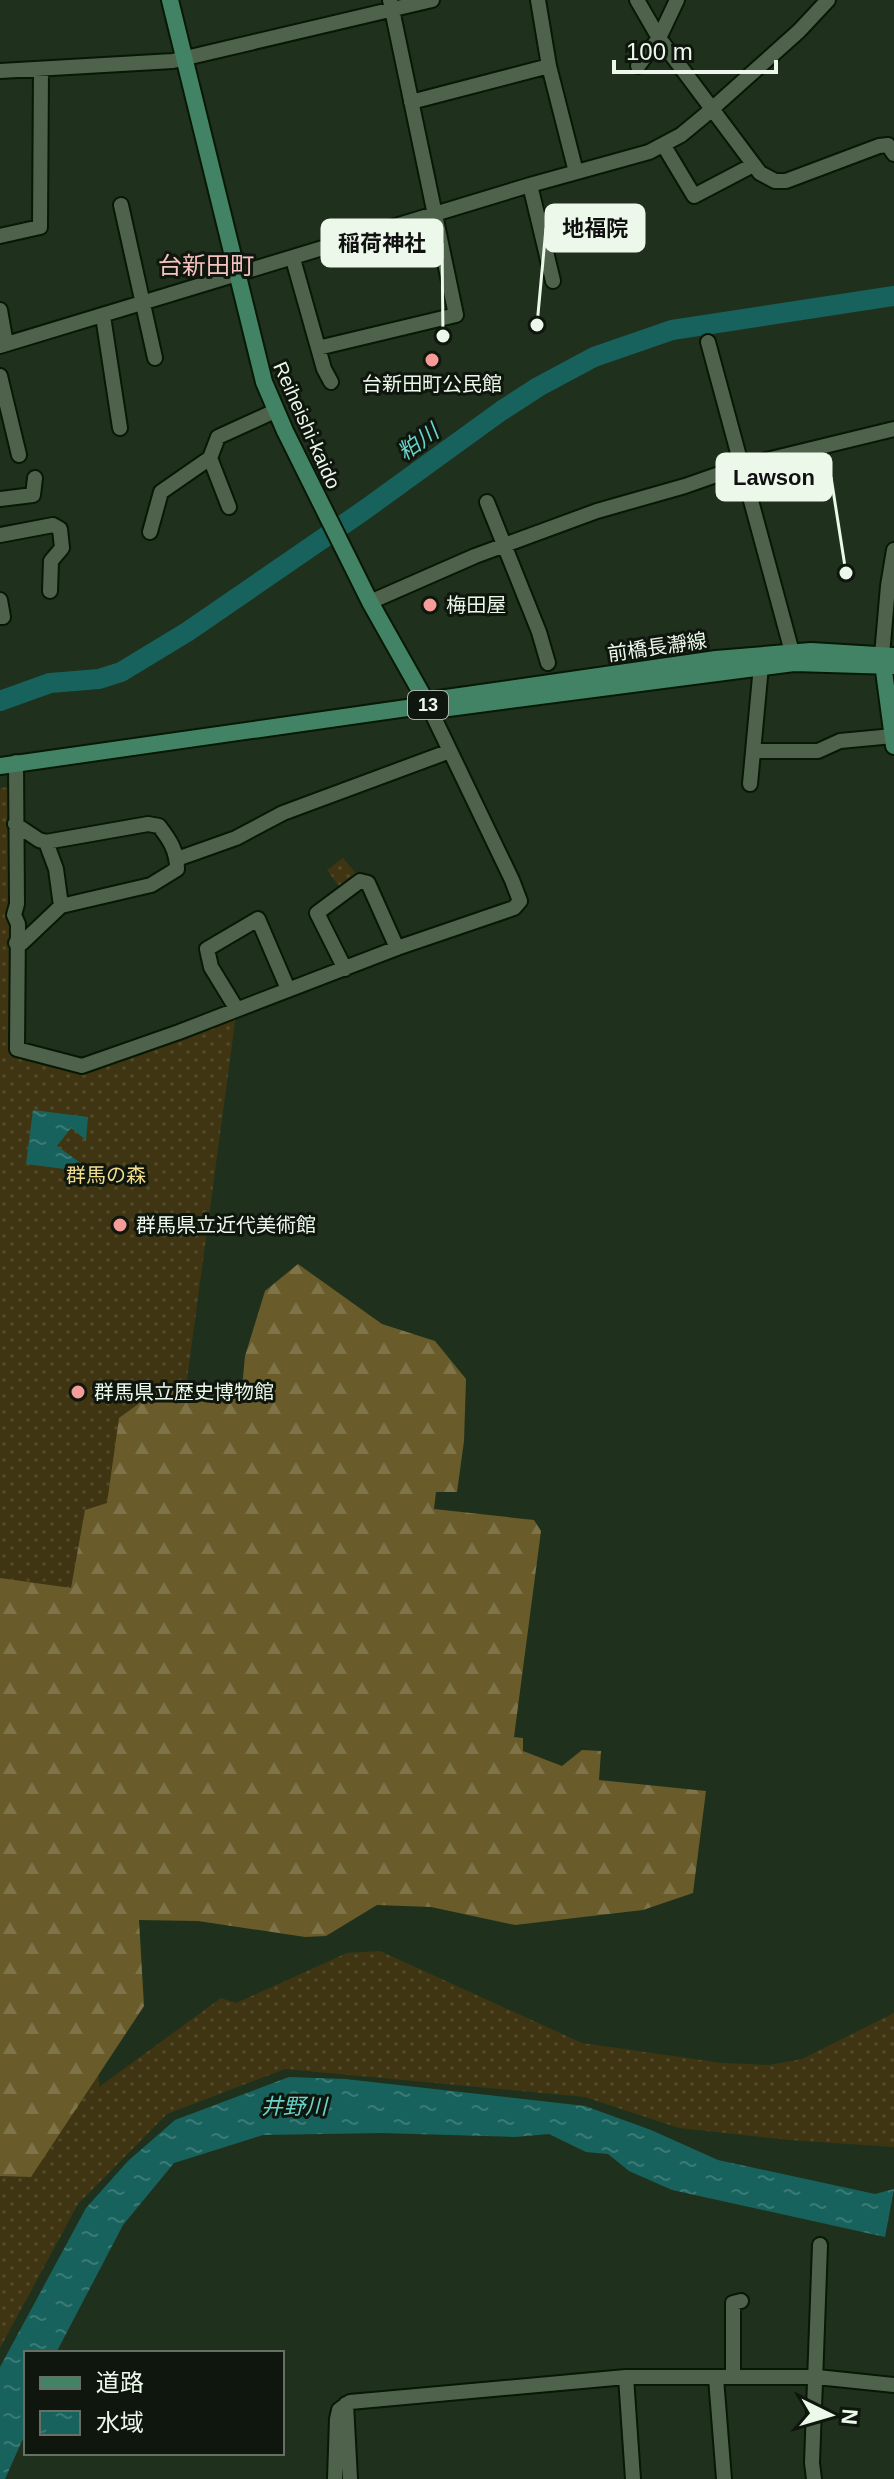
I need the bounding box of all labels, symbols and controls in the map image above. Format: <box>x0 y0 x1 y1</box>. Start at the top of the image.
scale bar <box>614 24 776 74</box>
text: 100 m <box>626 38 693 65</box>
callout: 地福院 <box>546 205 644 251</box>
text: 地福院 <box>562 216 628 241</box>
callout: 稲荷神社 <box>322 220 442 266</box>
text: 稲荷神社 <box>338 231 426 256</box>
district label: 台新田町 <box>158 252 254 279</box>
marker: 台新田町公民館 <box>423 351 441 369</box>
street label: Reiheishi-kaido <box>269 358 345 492</box>
place label: 台新田町公民館 <box>362 373 502 395</box>
water label: 粕川 <box>393 418 445 465</box>
callout: Lawson <box>717 454 831 500</box>
text: Lawson <box>733 465 815 490</box>
place label: 梅田屋 <box>446 594 506 616</box>
marker: 梅田屋 <box>421 596 439 614</box>
street label: 前橋長瀞線 <box>606 629 708 665</box>
road number: 13 <box>408 691 448 719</box>
park label: 群馬の森 <box>66 1164 146 1186</box>
place label: 群馬県立近代美術館 <box>136 1214 316 1236</box>
marker: 群馬県立近代美術館 <box>111 1216 129 1234</box>
place label: 群馬県立歴史博物館 <box>94 1381 274 1403</box>
marker: 群馬県立歴史博物館 <box>69 1383 87 1401</box>
water label: 井野川 <box>261 2094 329 2119</box>
legend <box>24 2351 284 2455</box>
text: 道路 <box>96 2369 144 2396</box>
north arrow <box>790 2375 870 2455</box>
text: N <box>836 2408 863 2426</box>
text: 水域 <box>96 2409 144 2436</box>

